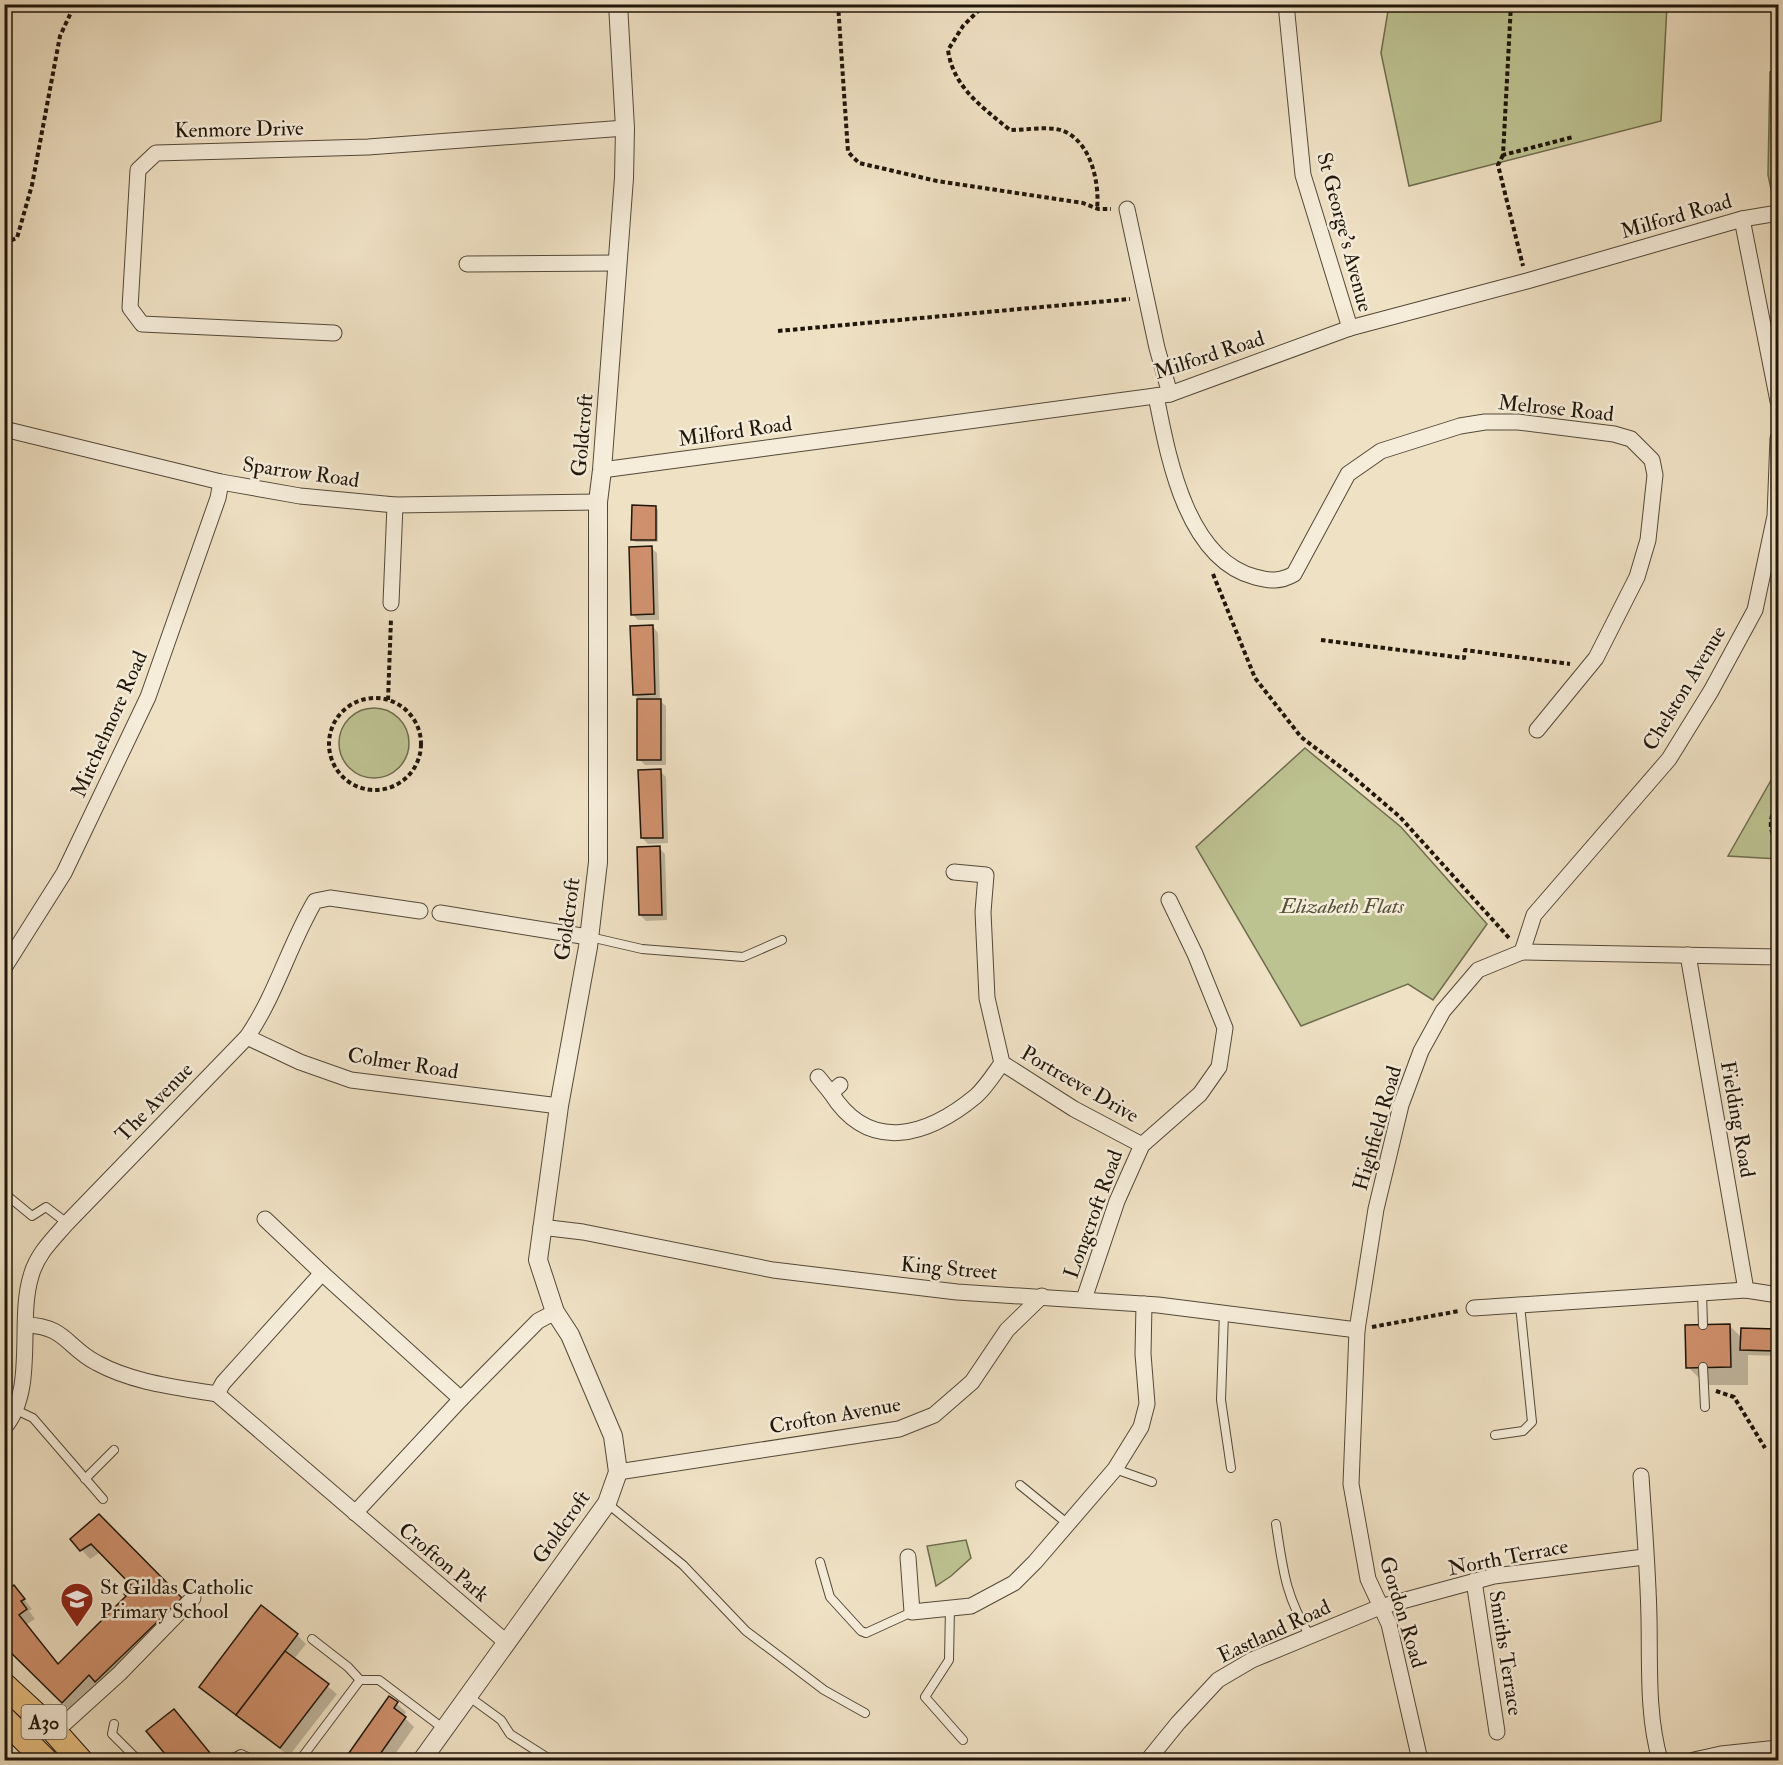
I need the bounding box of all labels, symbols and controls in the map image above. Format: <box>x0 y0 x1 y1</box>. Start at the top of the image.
street label: Kenmore Drive <box>174 115 304 144</box>
street label: St George's Avenue <box>1310 150 1379 315</box>
street label: Milford Road <box>1617 188 1735 245</box>
street label: Milford Road <box>1151 325 1268 386</box>
street label: Melrose Road <box>1497 389 1616 428</box>
street label: Goldcroft <box>565 392 600 478</box>
street label: Milford Road <box>677 410 794 453</box>
street label: Sparrow Road <box>241 451 362 494</box>
street label: Chelston Avenue <box>1637 621 1732 755</box>
street label: Mitchelmore Road <box>65 646 154 802</box>
street label: Goldcroft <box>548 876 587 962</box>
park label: Elizabeth Flats <box>1278 893 1405 920</box>
street label: Portreeve Drive <box>1016 1040 1144 1129</box>
street label: Colmer Road <box>346 1041 461 1086</box>
street label: The Avenue <box>110 1057 199 1148</box>
street label: Fielding Road <box>1714 1059 1761 1180</box>
street label: Highfield Road <box>1347 1062 1408 1194</box>
street label: Longcroft Road <box>1058 1146 1129 1282</box>
street label: King Street <box>900 1251 998 1286</box>
street label: Crofton Avenue <box>767 1391 903 1440</box>
street label: Goldcroft <box>526 1485 596 1569</box>
street label: Crofton Park <box>393 1517 495 1608</box>
street label: North Terrace <box>1446 1533 1571 1582</box>
street label: Gordon Road <box>1373 1553 1432 1672</box>
place label: St Gildas Catholic Primary School <box>100 1574 254 1625</box>
school or university icon: St Gildas Catholic Primary School <box>59 1581 95 1628</box>
street label: Smiths Terrace <box>1482 1589 1529 1718</box>
street label: Eastland Road <box>1214 1593 1335 1669</box>
road number: A30 <box>22 1705 66 1739</box>

